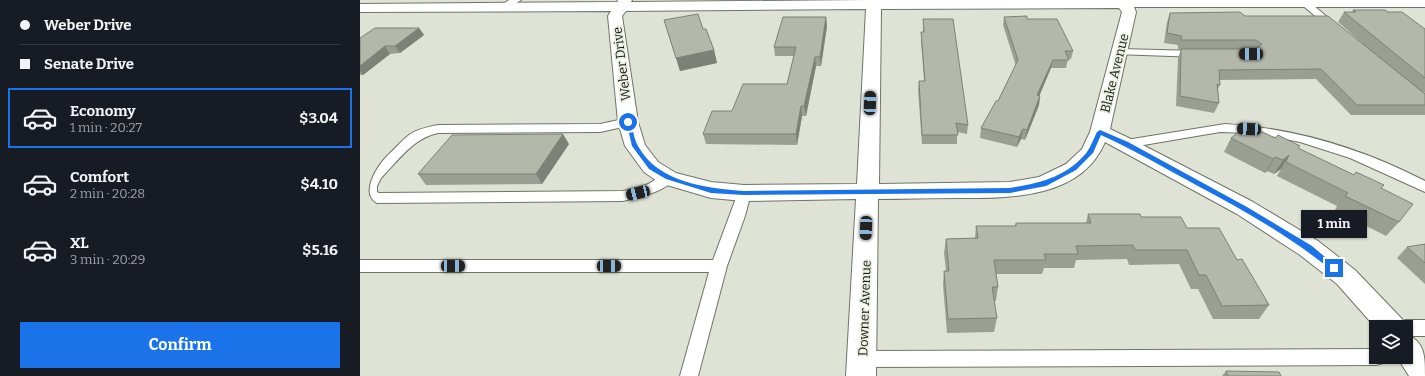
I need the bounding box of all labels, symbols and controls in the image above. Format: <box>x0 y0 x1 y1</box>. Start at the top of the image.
text: Weber Drive <box>44 16 132 34</box>
street label: Weber Drive <box>610 26 633 102</box>
street label: Blake Avenue <box>1097 32 1132 114</box>
car <box>1239 48 1263 60</box>
text: Senate Drive <box>44 55 134 73</box>
car <box>864 91 876 115</box>
icon: car <box>22 100 58 136</box>
text: Economy <box>70 102 136 120</box>
text: $3.04 <box>299 109 338 127</box>
route start <box>619 113 637 131</box>
text: 1 min · 20:27 <box>70 120 142 135</box>
car <box>1237 122 1261 136</box>
icon: car <box>22 166 58 202</box>
text: Comfort <box>70 168 129 186</box>
text: $4.10 <box>301 175 338 193</box>
car <box>625 184 651 202</box>
text: 2 min · 20:28 <box>70 186 145 201</box>
callout: 1 min <box>1301 210 1367 238</box>
car <box>860 216 872 240</box>
text: 1 min <box>1318 216 1350 231</box>
icon: car <box>22 232 58 268</box>
text: XL <box>70 234 89 252</box>
text: $5.16 <box>302 241 338 259</box>
text: 3 min · 20:29 <box>70 252 145 267</box>
route end <box>1325 259 1343 277</box>
car <box>441 260 465 272</box>
car <box>597 260 621 272</box>
street label: Downer Avenue <box>855 260 874 356</box>
map controls <box>1369 320 1413 364</box>
button: layers <box>1369 320 1413 364</box>
button: Confirm <box>20 322 340 368</box>

